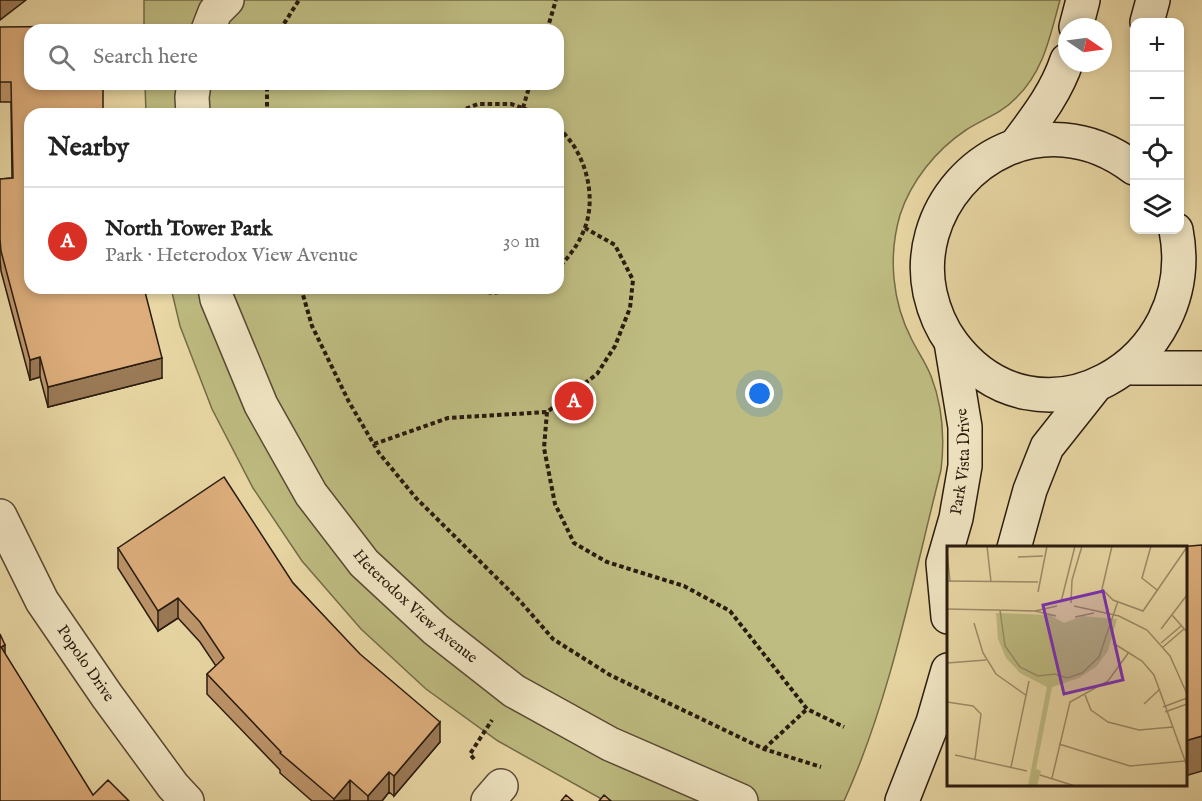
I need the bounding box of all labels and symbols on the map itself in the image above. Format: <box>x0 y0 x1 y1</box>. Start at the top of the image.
north arrow <box>1058 18 1112 72</box>
pin: A <box>554 378 594 424</box>
your location <box>745 379 774 408</box>
street label: Park Vista Drive <box>947 407 975 517</box>
street label: Heterodox View Avenue <box>348 546 481 668</box>
inset map <box>947 546 1187 786</box>
street label: Popolo Drive <box>52 622 118 706</box>

